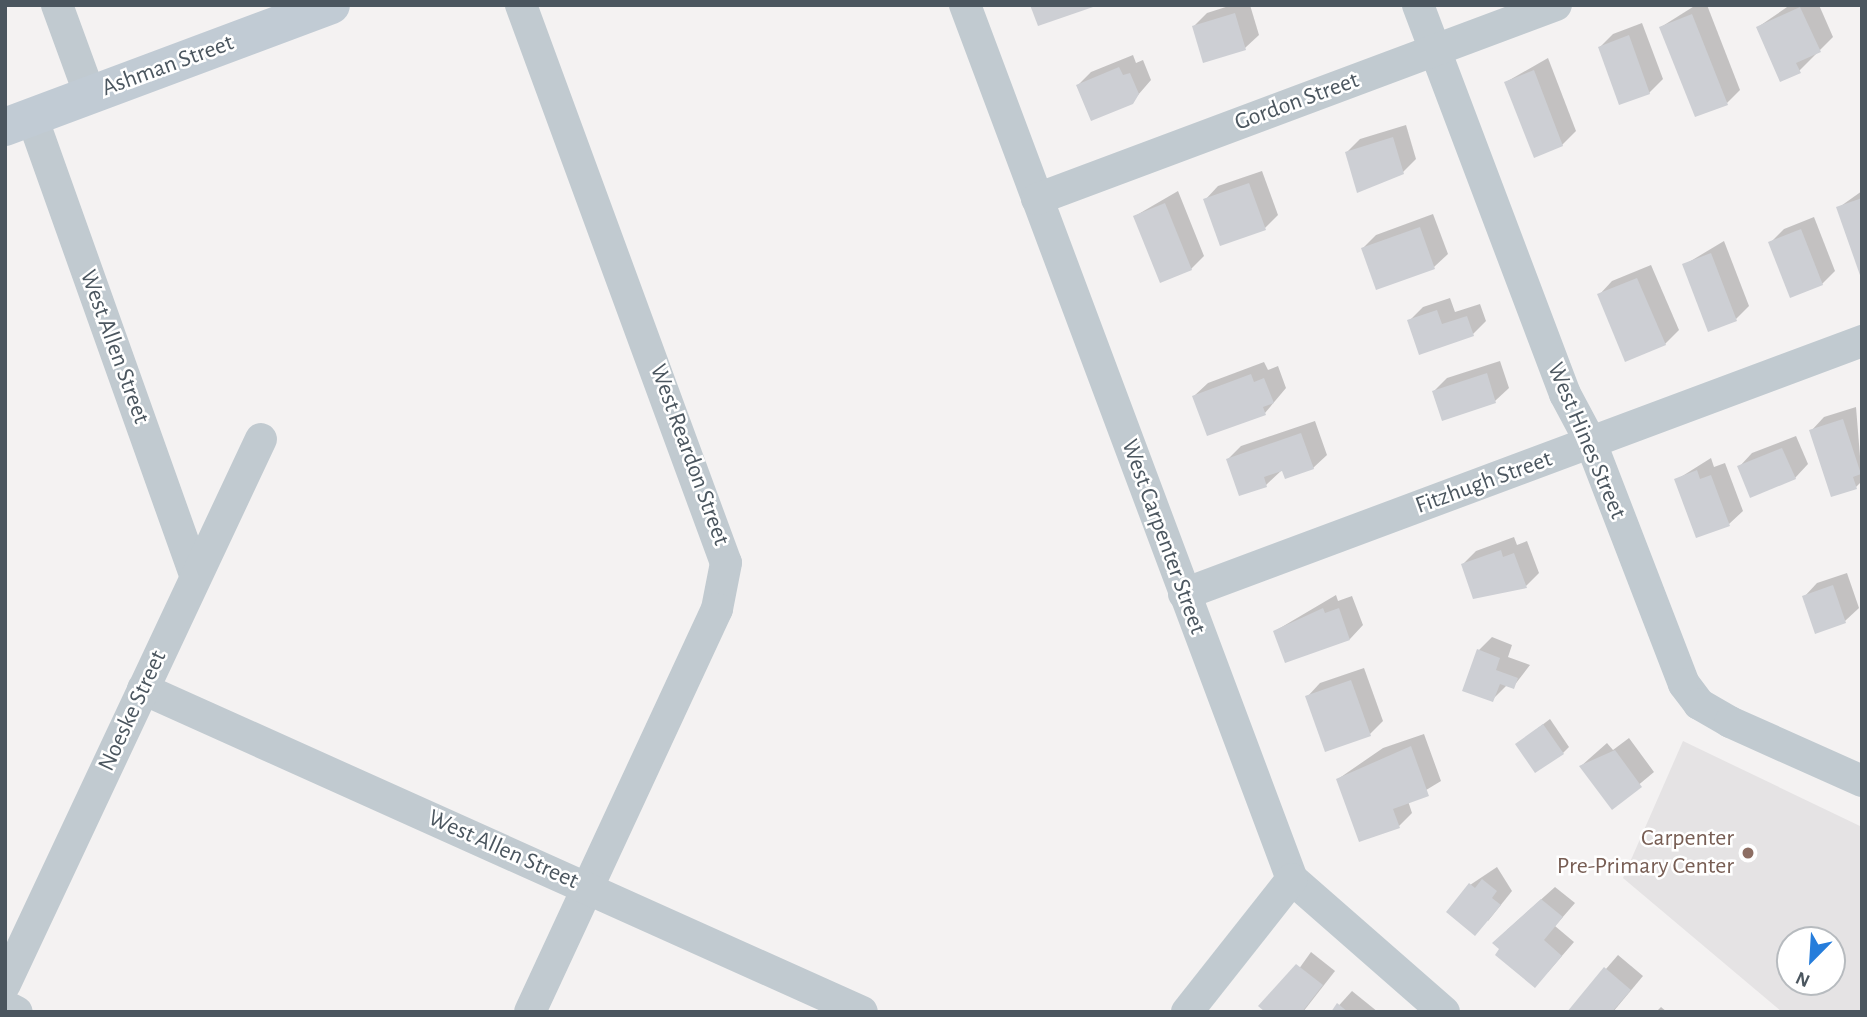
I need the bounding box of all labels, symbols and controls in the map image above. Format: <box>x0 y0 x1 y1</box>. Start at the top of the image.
street label: Ashman Street <box>98 29 238 103</box>
street label: Gordon Street <box>1231 66 1363 138</box>
street label: West Allen Street <box>73 266 155 428</box>
street label: West Hines Street <box>1540 359 1632 523</box>
street label: West Reardon Street <box>643 360 735 550</box>
street label: West Carpenter Street <box>1114 436 1212 638</box>
street label: Fitzhugh Street <box>1412 445 1556 521</box>
street label: Noeske Street <box>93 646 173 776</box>
street label: West Allen Street <box>423 804 583 896</box>
place label: Carpenter Pre-Primary Center <box>1557 825 1734 881</box>
marker: Carpenter Pre-Primary Center <box>1740 845 1756 861</box>
north arrow <box>1776 926 1846 996</box>
text: N <box>1793 967 1813 990</box>

